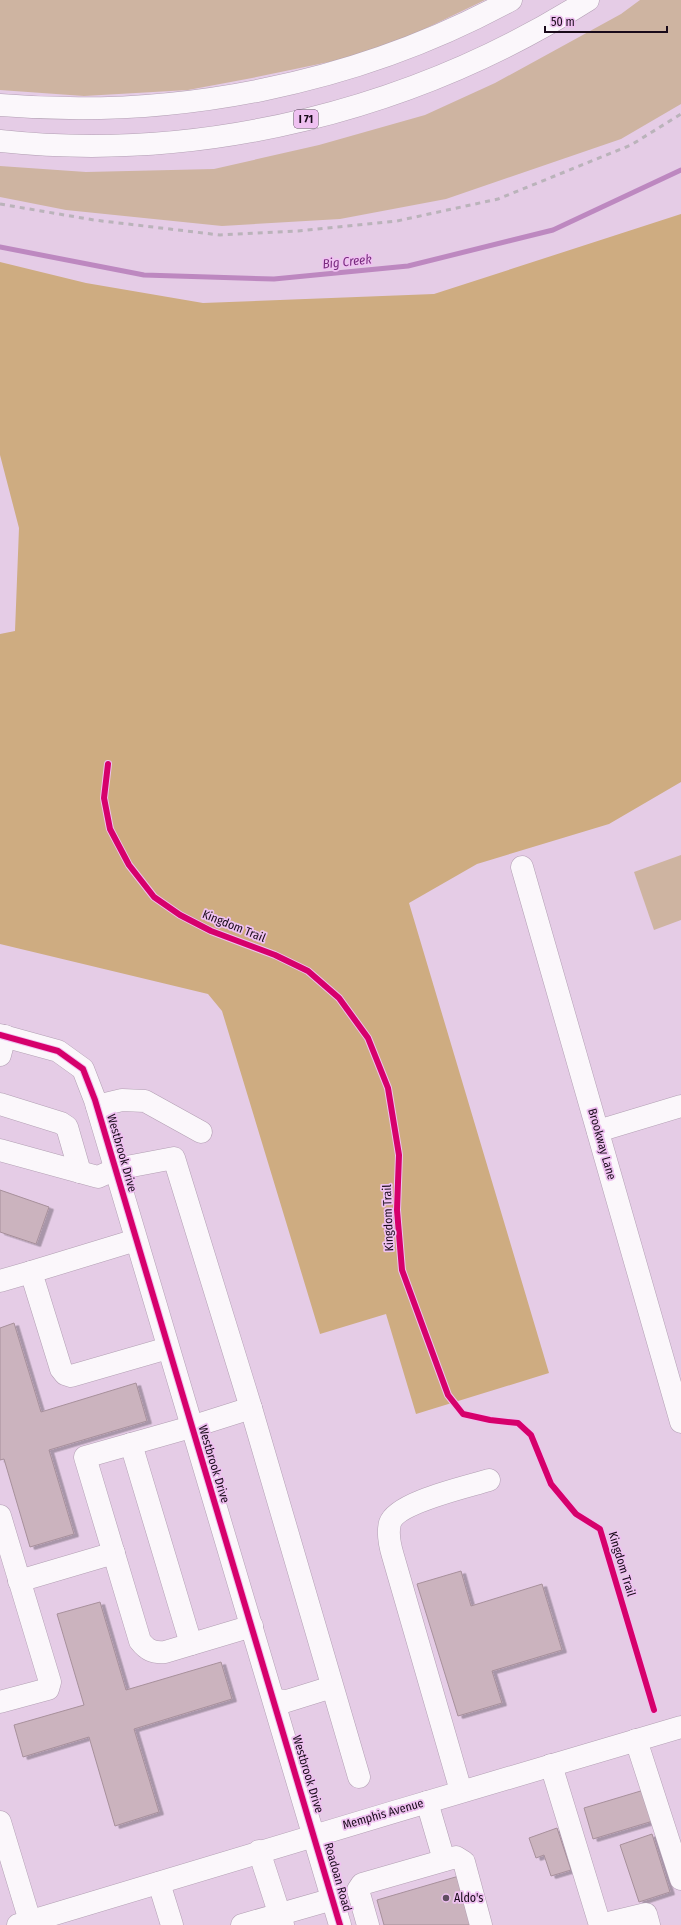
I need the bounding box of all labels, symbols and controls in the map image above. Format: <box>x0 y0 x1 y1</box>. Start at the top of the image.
scale bar <box>545 8 667 34</box>
text: 50 m <box>551 15 575 29</box>
road number: I 71 <box>294 110 318 128</box>
water label: Big Creek <box>322 251 373 272</box>
street label: Kingdom Trail <box>200 907 268 945</box>
street label: Brookway Lane <box>585 1107 619 1181</box>
street label: Westbrook Drive <box>104 1112 140 1194</box>
street label: Kingdom Trail <box>380 1184 396 1252</box>
street label: Westbrook Drive <box>196 1423 232 1505</box>
street label: Kingdom Trail <box>606 1530 638 1598</box>
street label: Westbrook Drive <box>290 1733 326 1815</box>
street label: Memphis Avenue <box>341 1796 425 1832</box>
street label: Roadoan Road <box>321 1841 355 1913</box>
place label: Aldo's <box>454 1891 483 1905</box>
marker: Aldo's <box>441 1893 451 1903</box>

